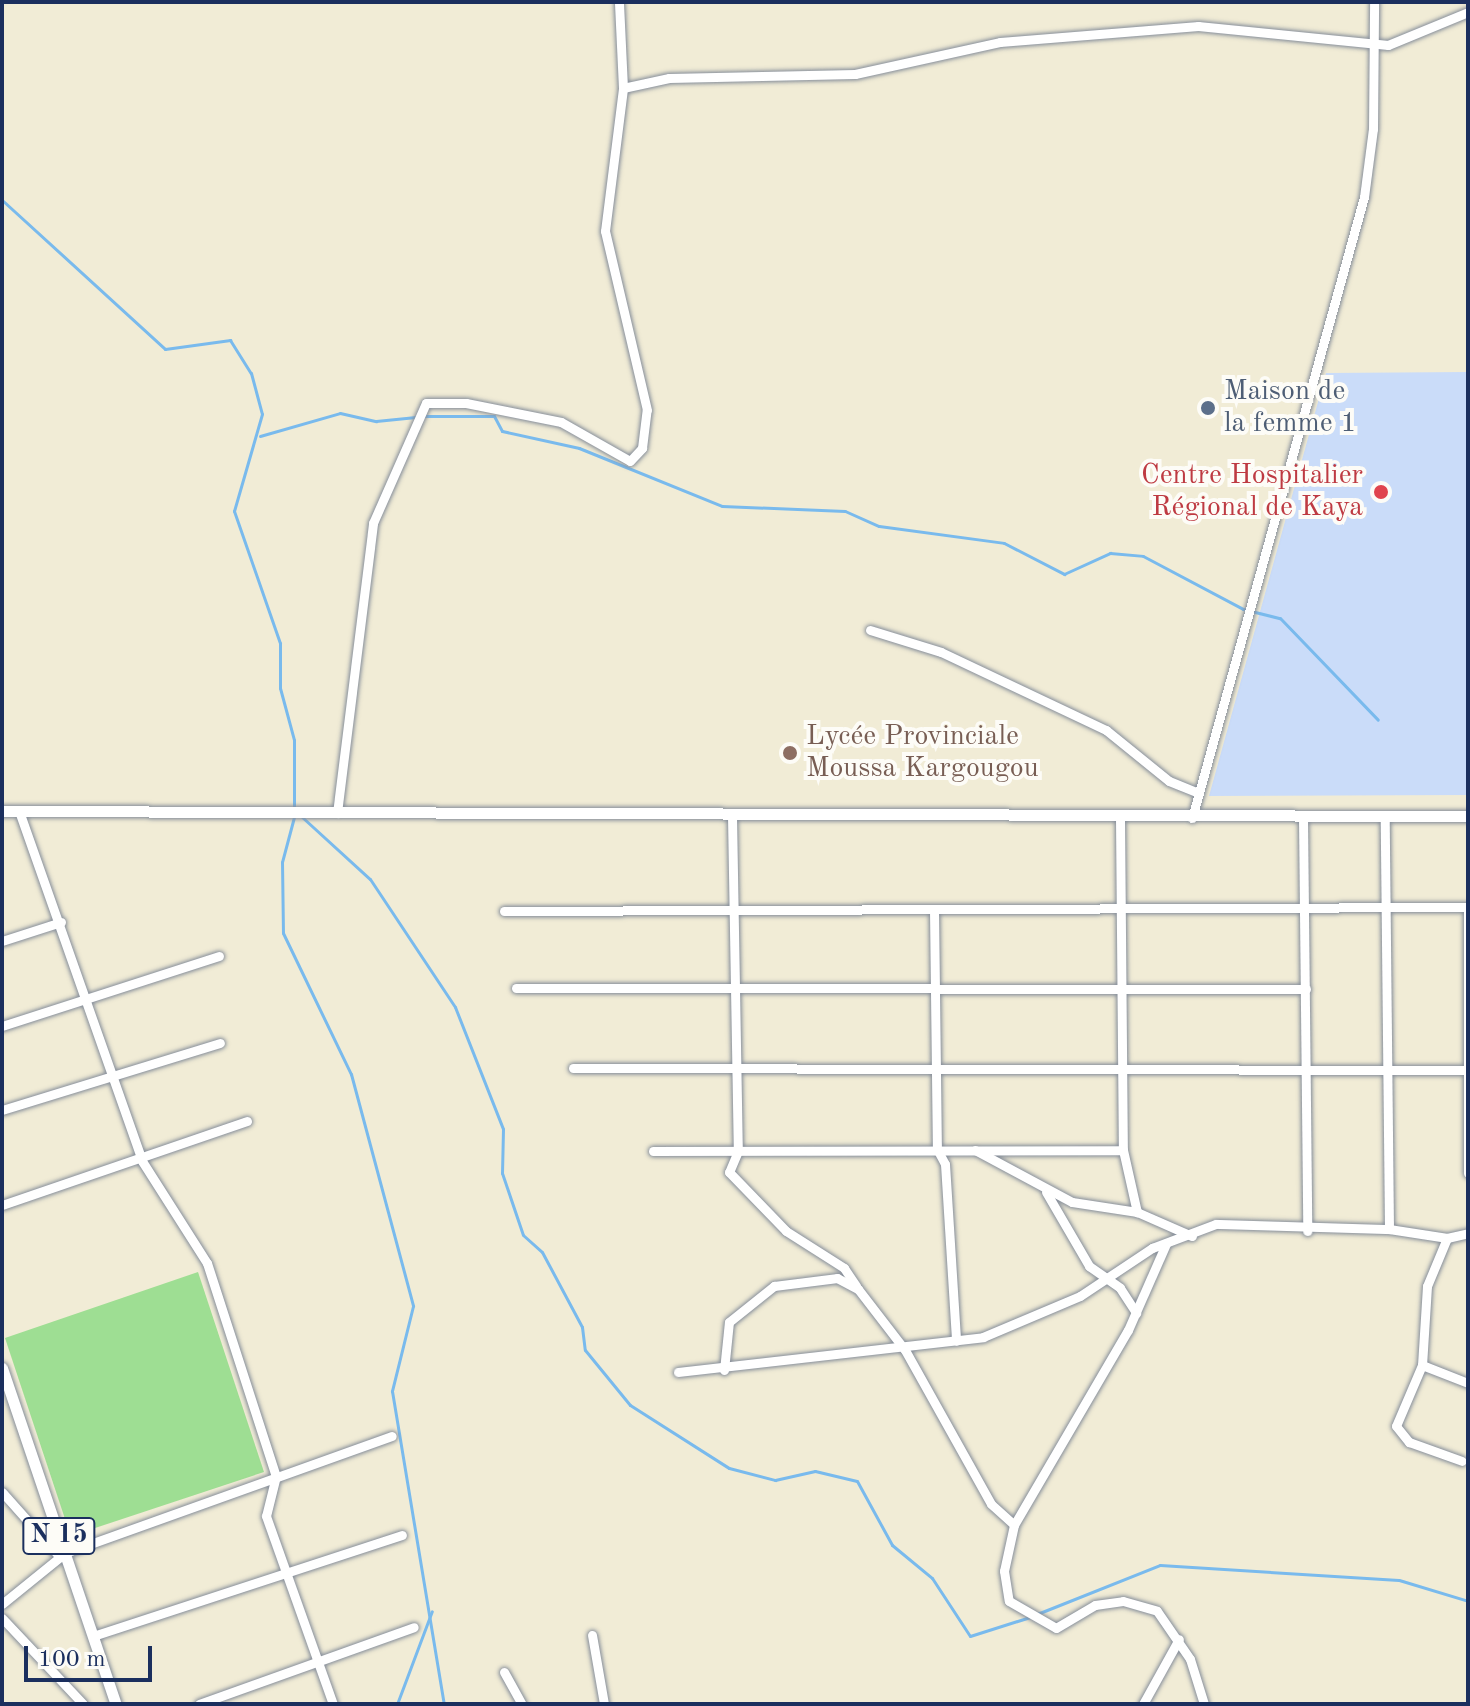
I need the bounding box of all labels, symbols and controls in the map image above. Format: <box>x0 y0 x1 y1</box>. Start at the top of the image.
place label: Maison de la femme 1 <box>1224 375 1357 441</box>
marker: Maison de la femme 1 <box>1199 399 1217 417</box>
place label: Centre Hospitalier Régional de Kaya <box>1141 459 1363 525</box>
marker: Centre Hospitalier Régional de Kaya <box>1370 481 1392 503</box>
place label: Lycée Provinciale Moussa Kargougou <box>806 720 1039 786</box>
marker: Lycée Provinciale Moussa Kargougou <box>781 744 799 762</box>
road number: N 15 <box>21 1514 97 1558</box>
scale bar <box>28 1630 156 1680</box>
text: 100 m <box>38 1648 106 1672</box>

